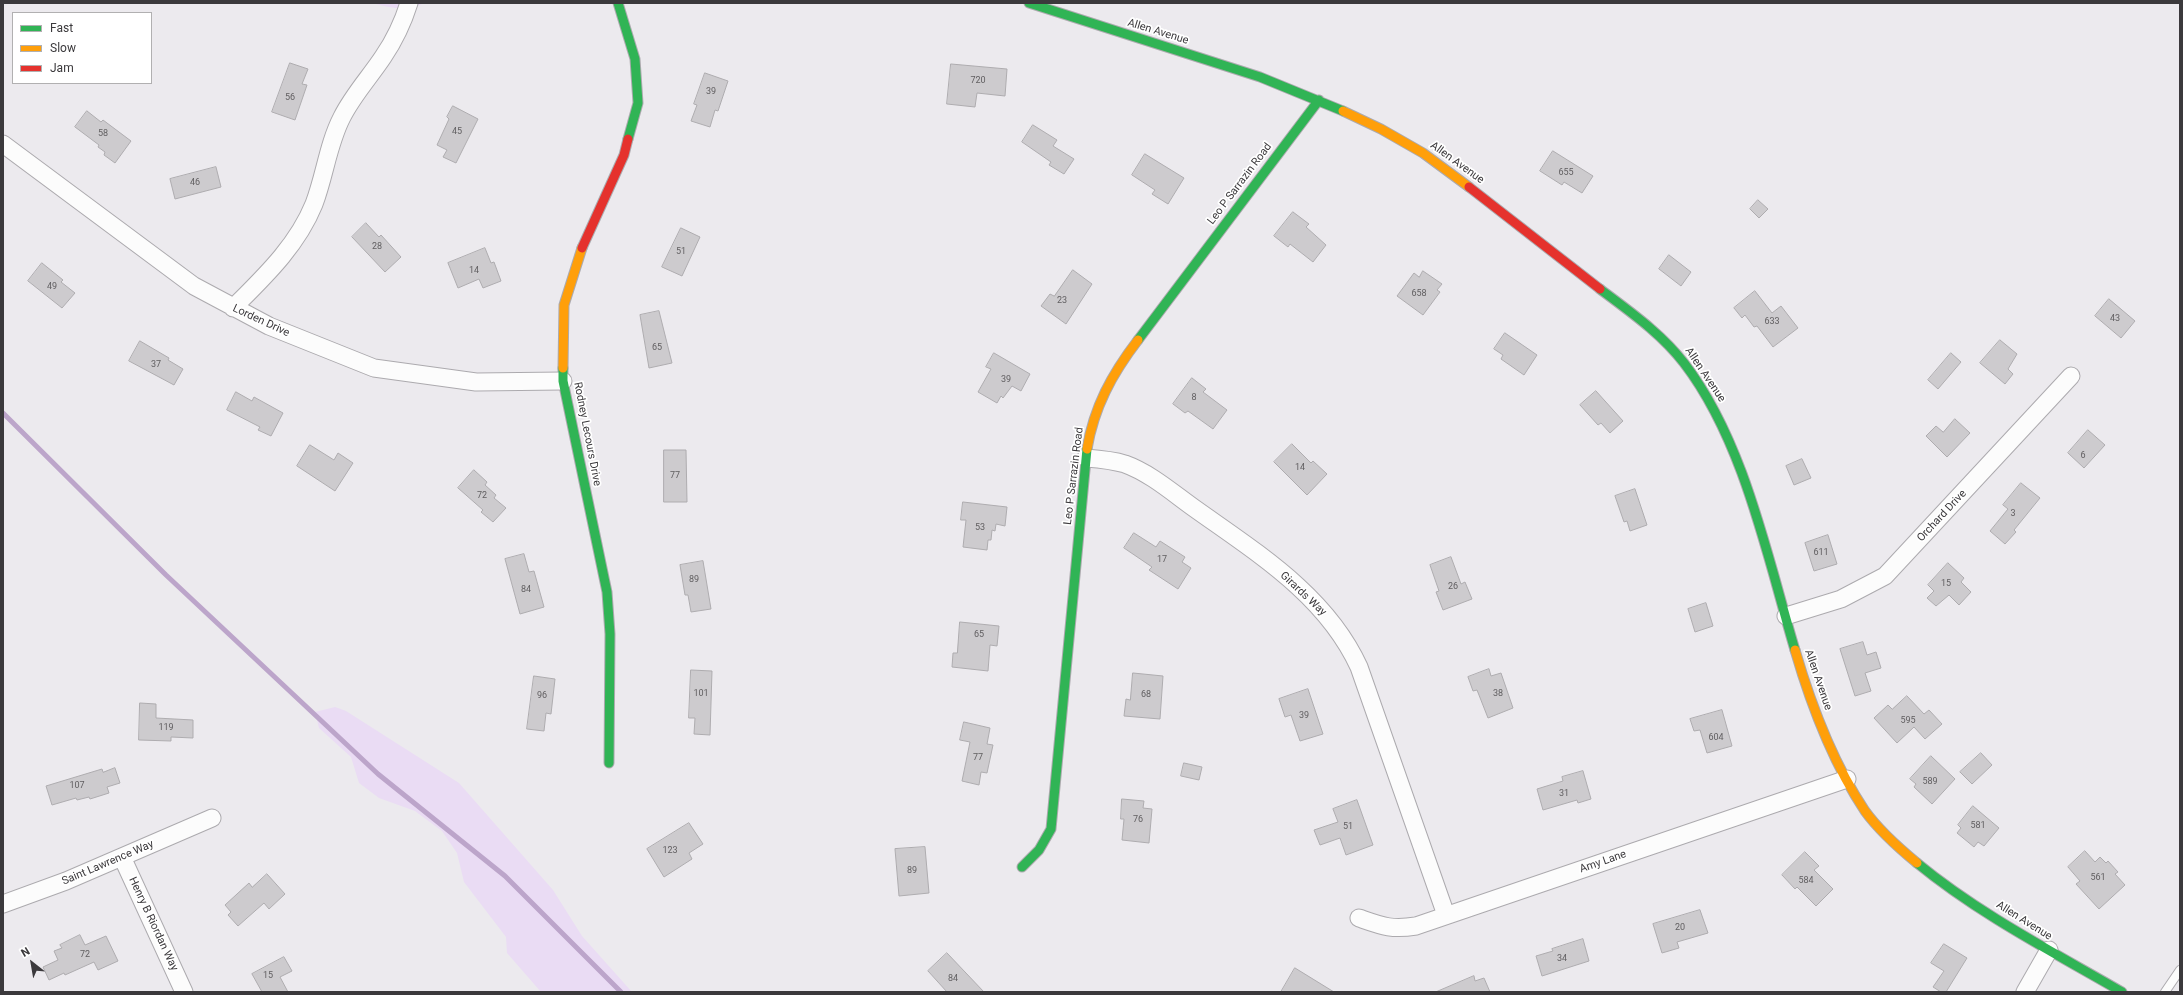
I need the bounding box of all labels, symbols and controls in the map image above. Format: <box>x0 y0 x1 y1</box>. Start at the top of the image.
legend <box>12 12 152 84</box>
street label: Allen Avenue <box>1126 16 1190 48</box>
text: Fast <box>50 21 73 35</box>
text: Slow <box>50 41 76 55</box>
text: Jam <box>50 61 74 75</box>
house number: 720 <box>970 76 986 86</box>
house number: 39 <box>706 87 716 97</box>
house number: 56 <box>285 93 295 103</box>
house number: 45 <box>452 127 462 137</box>
house number: 58 <box>98 129 108 139</box>
street label: Allen Avenue <box>1428 139 1486 187</box>
street label: Leo P Sarrazin Road <box>1205 141 1275 227</box>
house number: 655 <box>1558 168 1574 178</box>
house number: 46 <box>190 178 200 188</box>
house number: 28 <box>372 242 382 252</box>
house number: 51 <box>676 247 686 257</box>
house number: 14 <box>469 266 479 276</box>
house number: 49 <box>47 282 57 292</box>
house number: 658 <box>1411 289 1427 299</box>
house number: 23 <box>1057 296 1067 306</box>
street label: Lorden Drive <box>230 302 292 340</box>
house number: 43 <box>2110 314 2120 324</box>
house number: 633 <box>1764 317 1780 327</box>
house number: 65 <box>652 343 662 353</box>
street label: Allen Avenue <box>1682 345 1728 405</box>
house number: 37 <box>151 360 161 370</box>
house number: 39 <box>1001 375 1011 385</box>
street label: Rodney Lecours Drive <box>570 381 604 487</box>
house number: 8 <box>1191 393 1197 403</box>
street label: Leo P Sarrazin Road <box>1061 426 1087 526</box>
house number: 6 <box>2080 451 2086 461</box>
house number: 14 <box>1295 463 1305 473</box>
house number: 77 <box>670 471 680 481</box>
street label: Orchard Drive <box>1915 487 1969 545</box>
house number: 72 <box>477 491 487 501</box>
house number: 3 <box>2010 509 2016 519</box>
house number: 53 <box>975 523 985 533</box>
house number: 611 <box>1813 548 1829 558</box>
house number: 17 <box>1157 555 1167 565</box>
street label: Girards Way <box>1277 569 1329 619</box>
house number: 89 <box>689 575 699 585</box>
house number: 15 <box>1941 579 1951 589</box>
house number: 26 <box>1448 582 1458 592</box>
house number: 84 <box>521 585 531 595</box>
house number: 65 <box>974 630 984 640</box>
street label: Allen Avenue <box>1801 648 1835 712</box>
house number: 101 <box>693 689 709 699</box>
house number: 38 <box>1493 689 1503 699</box>
house number: 68 <box>1141 690 1151 700</box>
house number: 96 <box>537 691 547 701</box>
house number: 39 <box>1299 711 1309 721</box>
house number: 595 <box>1900 716 1916 726</box>
house number: 119 <box>158 723 174 733</box>
house number: 604 <box>1708 733 1724 743</box>
house number: 77 <box>973 753 983 763</box>
house number: 589 <box>1922 777 1938 787</box>
house number: 107 <box>69 781 85 791</box>
house number: 31 <box>1559 789 1569 799</box>
house number: 76 <box>1133 815 1143 825</box>
house number: 581 <box>1970 821 1986 831</box>
house number: 51 <box>1343 822 1353 832</box>
street label: Saint Lawrence Way <box>60 838 156 888</box>
house number: 123 <box>662 846 678 856</box>
street label: Amy Lane <box>1578 848 1628 876</box>
house number: 89 <box>907 866 917 876</box>
house number: 561 <box>2090 873 2106 883</box>
street label: Henry B Riordan Way <box>125 875 181 973</box>
house number: 584 <box>1798 876 1814 886</box>
street label: Allen Avenue <box>1994 899 2054 943</box>
house number: 20 <box>1675 923 1685 933</box>
north arrow <box>12 943 52 983</box>
text: N <box>19 945 32 960</box>
house number: 72 <box>80 950 90 960</box>
house number: 34 <box>1557 954 1567 964</box>
house number: 15 <box>263 971 273 981</box>
house number: 84 <box>948 974 958 984</box>

